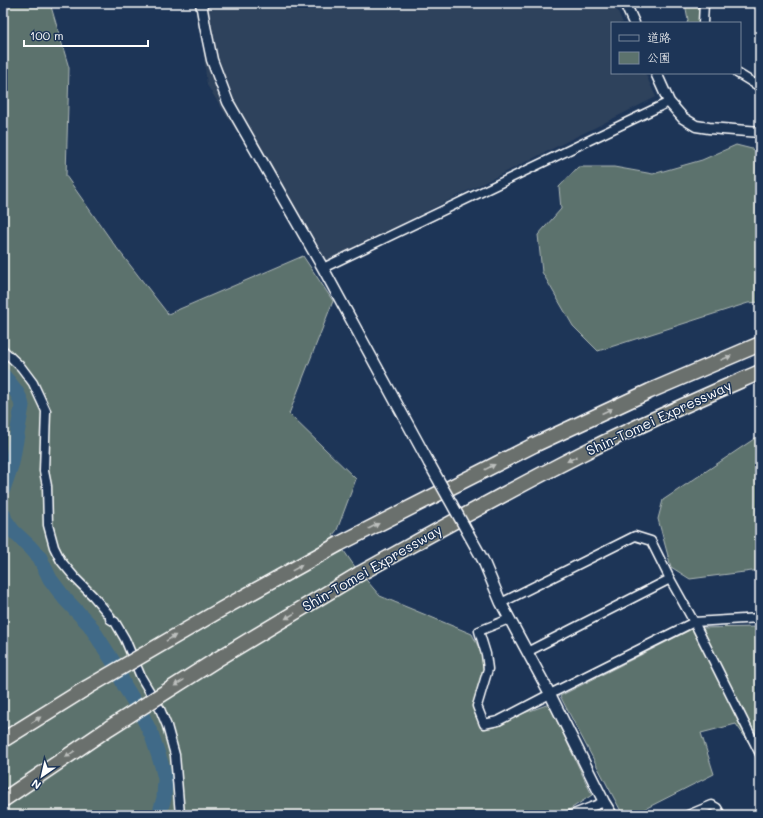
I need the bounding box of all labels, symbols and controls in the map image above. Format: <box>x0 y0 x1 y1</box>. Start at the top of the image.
scale bar <box>24 22 148 48</box>
legend <box>611 22 741 74</box>
text: 100 m <box>30 27 64 43</box>
text: 道路 <box>647 29 671 45</box>
text: 公園 <box>647 49 671 65</box>
one-way arrow <box>720 355 731 361</box>
street label: Shin-Tomei Expressway <box>583 375 735 460</box>
one-way arrow <box>601 408 612 414</box>
one-way arrow <box>567 456 578 462</box>
one-way arrow <box>484 464 496 470</box>
street label: Shin-Tomei Expressway <box>298 520 445 615</box>
one-way arrow <box>368 523 380 530</box>
one-way arrow <box>291 564 303 571</box>
one-way arrow <box>284 612 296 619</box>
one-way arrow <box>165 635 177 642</box>
one-way arrow <box>173 680 185 687</box>
one-way arrow <box>30 716 42 723</box>
one-way arrow <box>65 750 75 758</box>
north arrow <box>22 756 62 796</box>
text: N <box>28 776 44 793</box>

